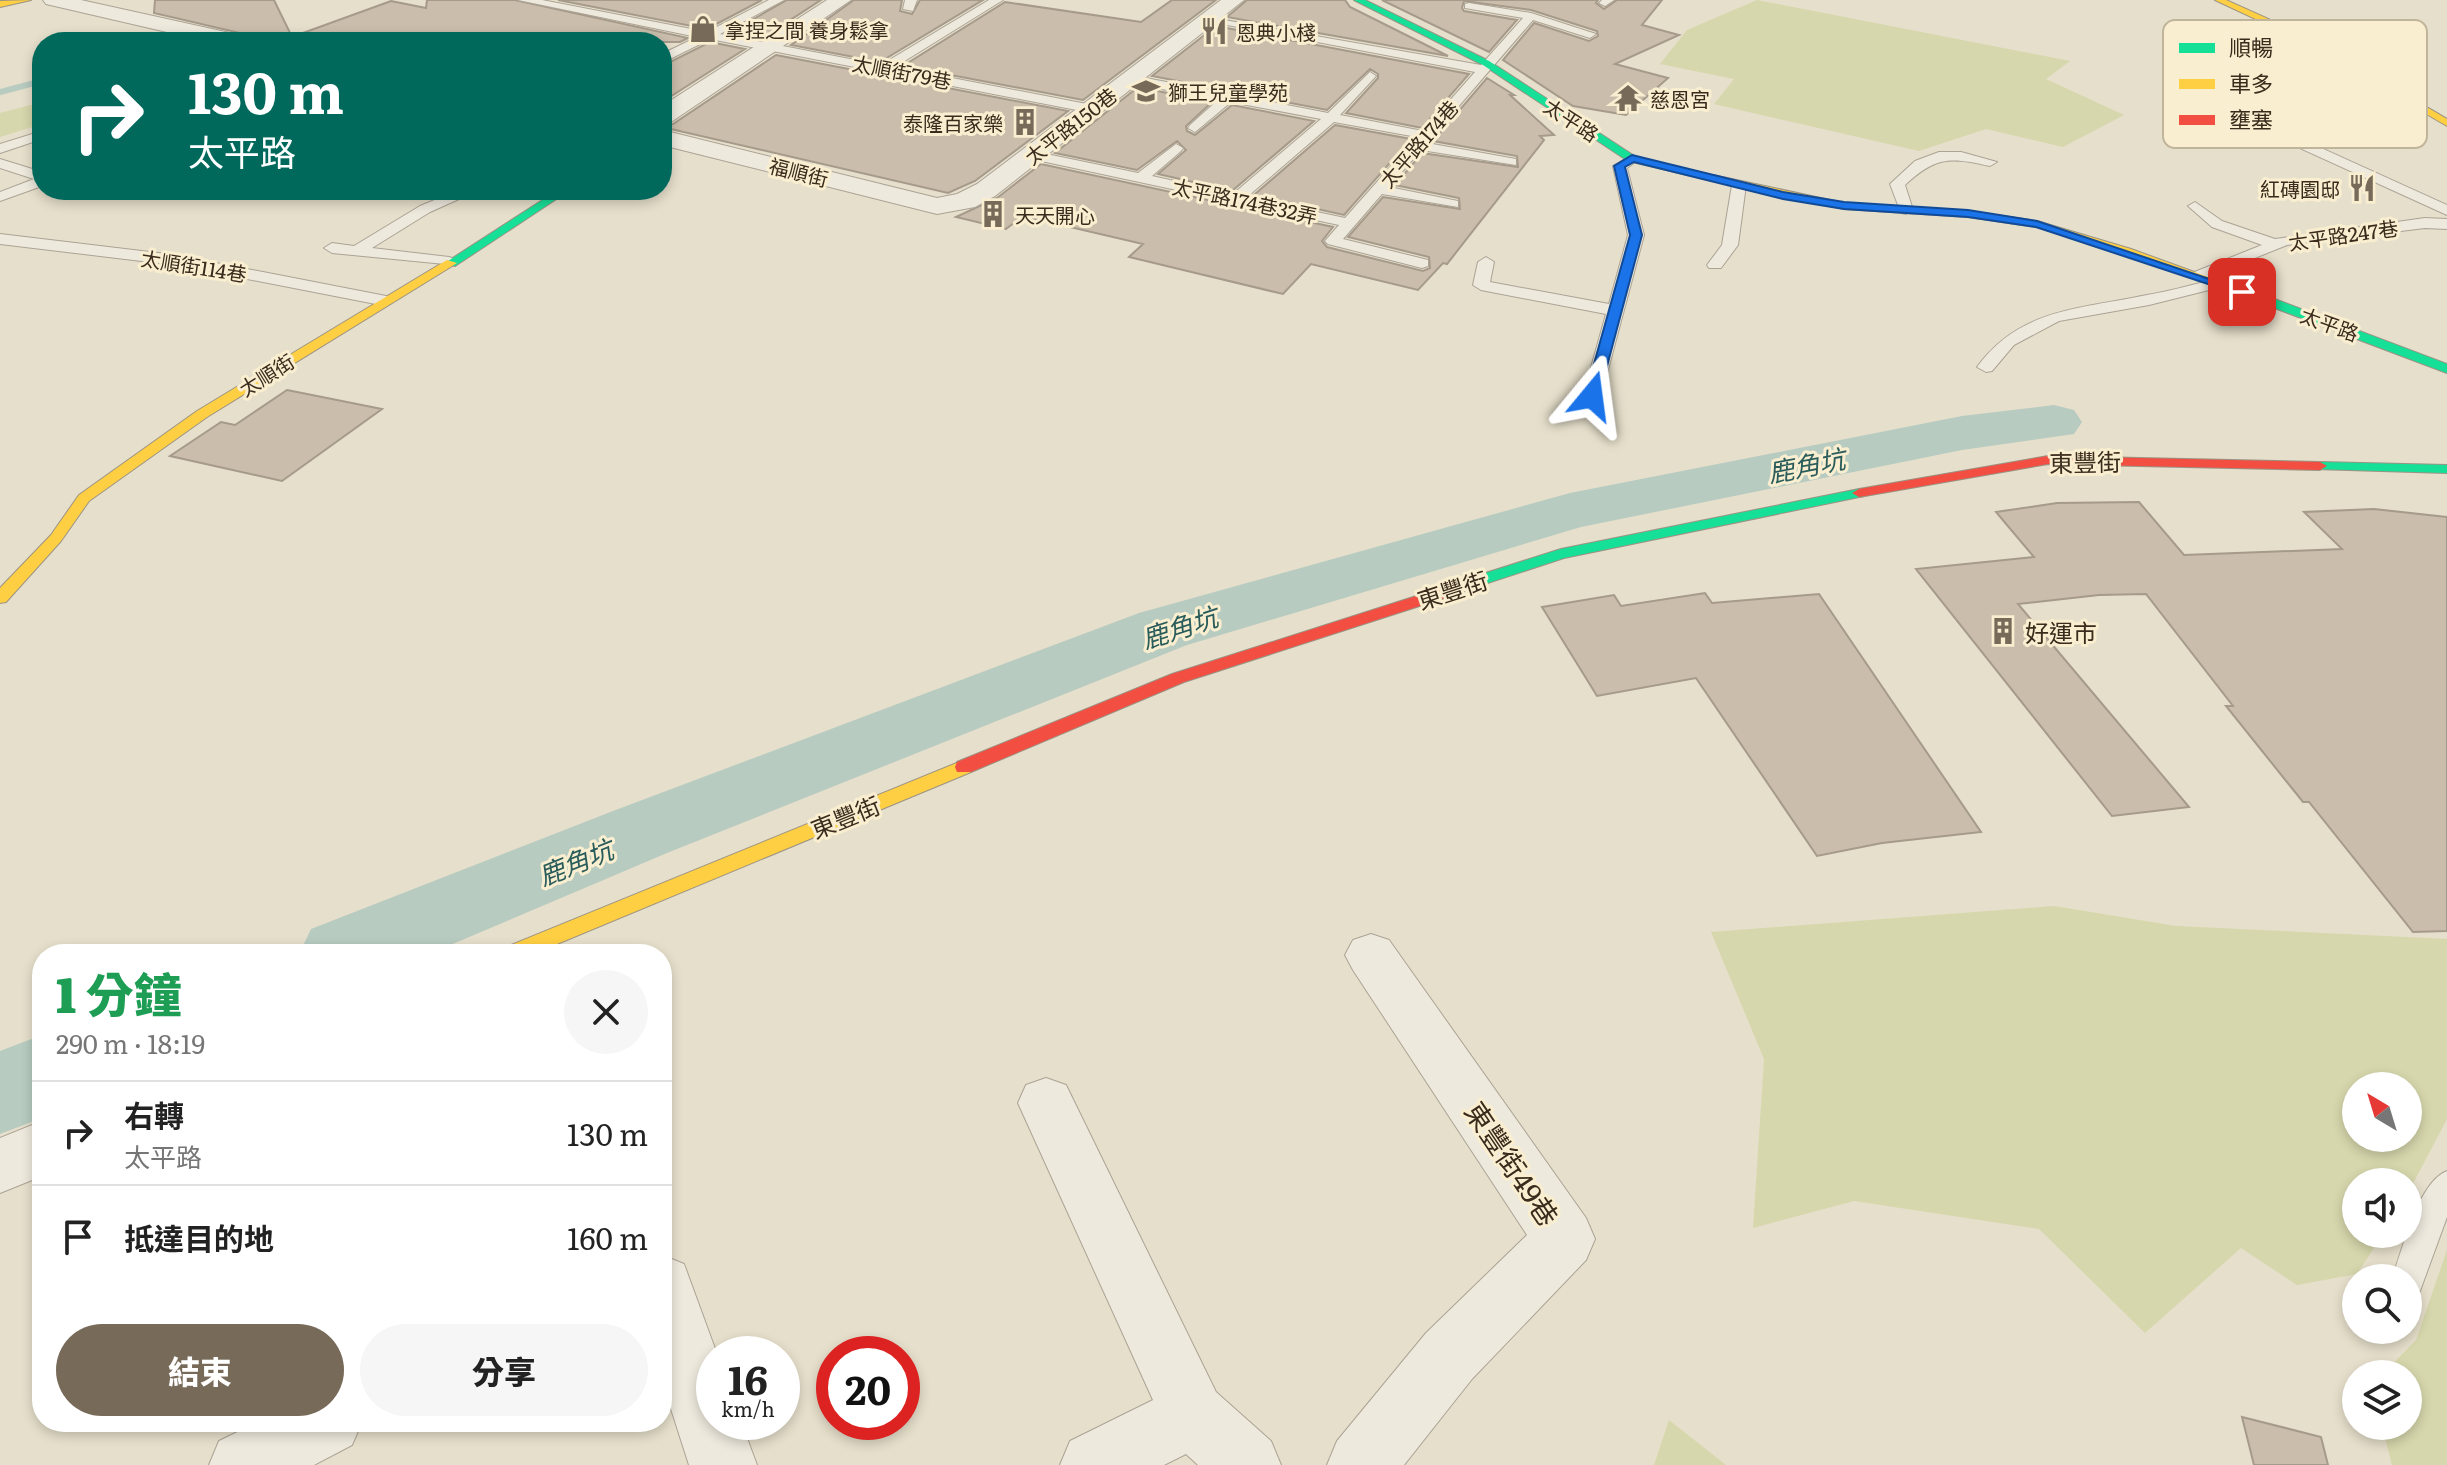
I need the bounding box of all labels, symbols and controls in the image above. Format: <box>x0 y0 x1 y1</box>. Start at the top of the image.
shop icon: 拿捏之間 養身鬆拿 <box>688 14 718 44</box>
place label: 拿捏之間 養身鬆拿 <box>725 14 889 44</box>
restaurant icon: 恩典小棧 <box>1199 16 1229 46</box>
place label: 恩典小棧 <box>1236 16 1316 46</box>
legend <box>2163 20 2427 148</box>
text: 順暢 <box>2229 30 2273 63</box>
street label: 太順街79巷 <box>850 47 954 95</box>
text: 130 m <box>188 48 344 131</box>
icon: right <box>56 64 160 168</box>
text: 車多 <box>2229 66 2273 99</box>
school or university icon: 獅王兒童學苑 <box>1131 76 1161 106</box>
place label: 獅王兒童學苑 <box>1168 76 1288 106</box>
street label: 太平路150巷 <box>1017 79 1123 171</box>
temple icon: 慈恩宮 <box>1613 83 1643 113</box>
place label: 慈恩宮 <box>1650 83 1710 113</box>
street label: 太平路 <box>1539 90 1605 148</box>
street label: 太平路174巷 <box>1371 93 1465 193</box>
text: 壅塞 <box>2229 102 2273 135</box>
place label: 泰隆百家樂 <box>903 107 1003 137</box>
building icon: 泰隆百家樂 <box>1010 107 1040 137</box>
text: 太平路 <box>188 124 296 177</box>
street label: 福順街 <box>766 149 832 193</box>
street label: 太平路174巷32弄 <box>1170 170 1320 230</box>
place label: 紅磚園邸 <box>2260 173 2340 203</box>
restaurant icon: 紅磚園邸 <box>2347 173 2377 203</box>
building icon: 天天開心 <box>978 199 1008 229</box>
place label: 天天開心 <box>1015 199 1095 229</box>
street label: 太平路247巷 <box>2286 211 2400 257</box>
street label: 太順街114巷 <box>139 242 249 288</box>
pin <box>2208 258 2276 326</box>
icon: arrive <box>2220 270 2264 314</box>
street label: 太平路 <box>2297 299 2363 347</box>
street label: 太順街 <box>233 345 299 403</box>
position arrow <box>1550 354 1634 438</box>
water label: 鹿角坑 <box>1764 437 1852 491</box>
street label: 東豐街 <box>2049 443 2121 479</box>
street label: 東豐街 <box>1412 561 1492 617</box>
water label: 鹿角坑 <box>1136 594 1226 657</box>
place label: 好運市 <box>2025 614 2097 649</box>
building icon: 好運市 <box>1988 616 2018 646</box>
street label: 東豐街 <box>805 786 885 846</box>
water label: 鹿角坑 <box>532 827 622 894</box>
text: 1 分鐘 <box>56 957 182 1028</box>
button: close <box>564 970 648 1054</box>
text: 290 m · 18:19 <box>56 1023 205 1062</box>
north arrow <box>2342 1072 2422 1152</box>
map controls <box>2342 1072 2422 1440</box>
text: 右轉 <box>124 1092 184 1136</box>
street label: 東豐街49巷 <box>1456 1092 1570 1234</box>
icon: right <box>56 1111 100 1155</box>
text: 130 m <box>567 1111 648 1155</box>
text: 太平路 <box>124 1136 202 1175</box>
button: sound <box>2342 1168 2422 1248</box>
icon: arrive <box>56 1215 100 1259</box>
text: 抵達目的地 <box>124 1215 274 1259</box>
text: 160 m <box>567 1215 648 1259</box>
button: search <box>2342 1264 2422 1344</box>
button: 結束 <box>56 1324 344 1416</box>
button: 分享 <box>360 1324 648 1416</box>
speed limit sign: 20 <box>816 1336 920 1440</box>
text: 16 <box>728 1348 768 1407</box>
button: layers <box>2342 1360 2422 1440</box>
text: km/h <box>721 1393 775 1423</box>

